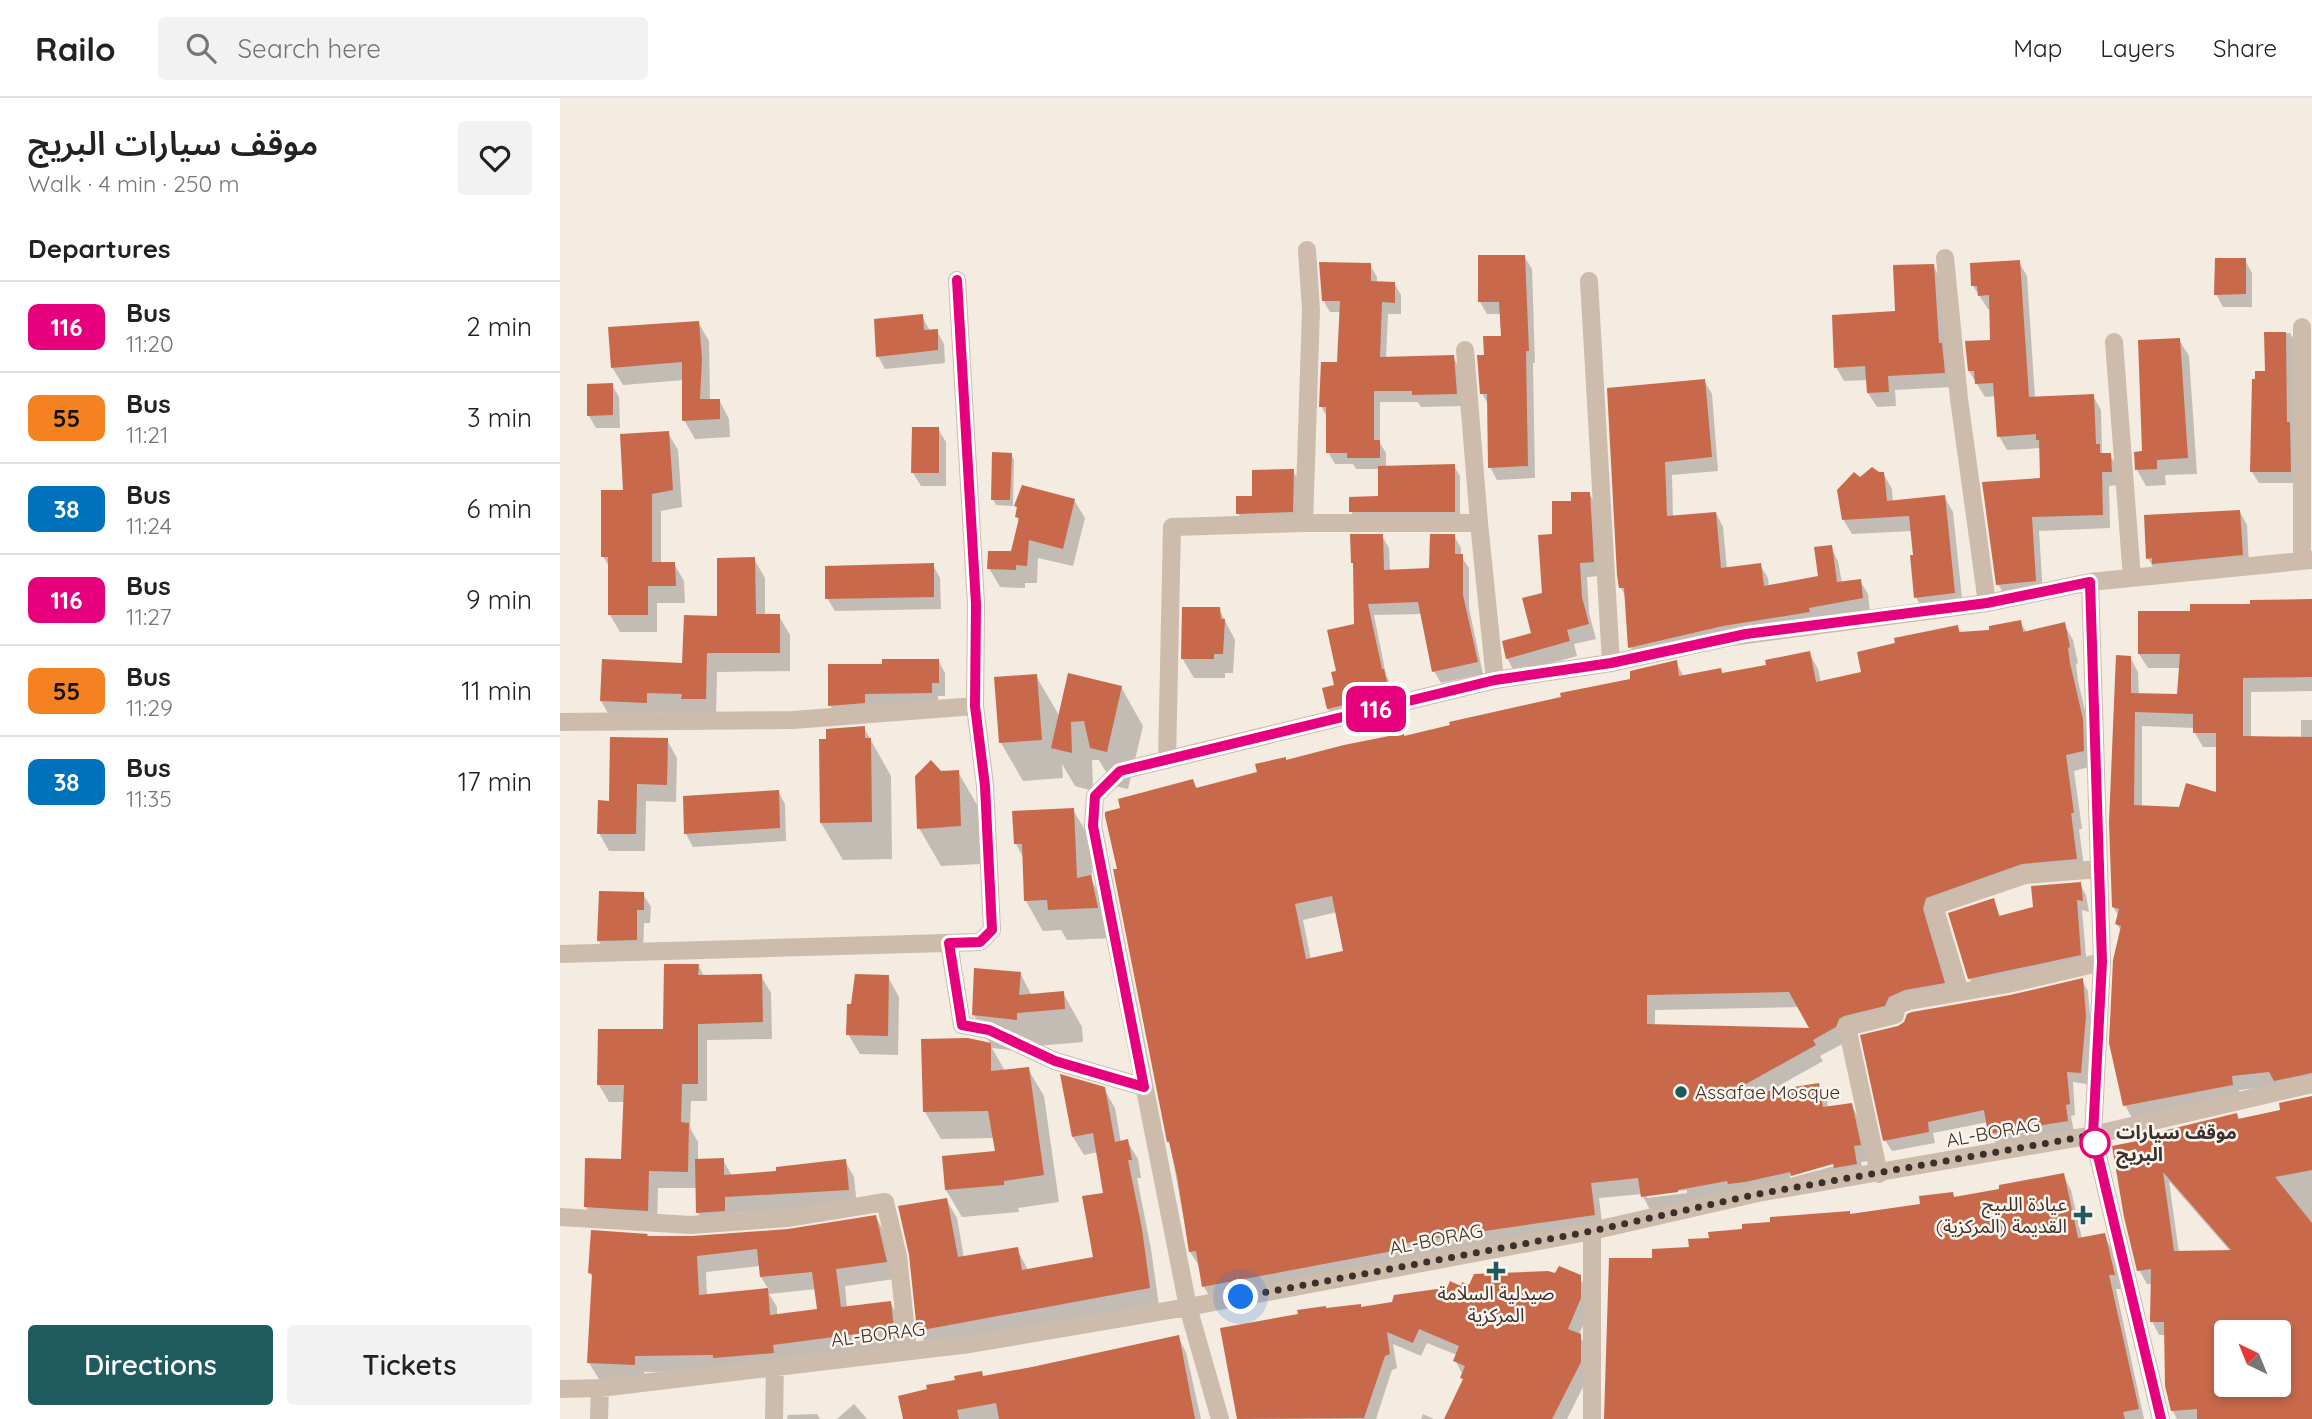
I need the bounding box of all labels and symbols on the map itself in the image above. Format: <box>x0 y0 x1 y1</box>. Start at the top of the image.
line badge: 116 <box>1336 686 1416 732</box>
place label: Assafae Mosque <box>1695 1080 1840 1104</box>
marker: Assafae Mosque <box>1673 1084 1689 1100</box>
street label: AL-BORAG <box>1944 1112 2042 1152</box>
place label: موقف سيارات البريج <box>2116 1120 2237 1169</box>
marker: موقف سيارات البريج <box>2080 1128 2110 1158</box>
place label: عيادة اللىيج القديمة (المركزية) <box>1936 1192 2067 1238</box>
marker: عيادة اللىيج القديمة (المركزية) <box>2073 1205 2093 1225</box>
street label: AL-BORAG <box>1387 1218 1485 1260</box>
marker: صيدلية السلامة المركزية <box>1488 1263 1504 1279</box>
your location <box>1223 1279 1258 1314</box>
place label: صيدلية السلامة المركزية <box>1437 1281 1555 1327</box>
street label: AL-BORAG <box>829 1316 927 1352</box>
north arrow <box>2214 1320 2291 1396</box>

